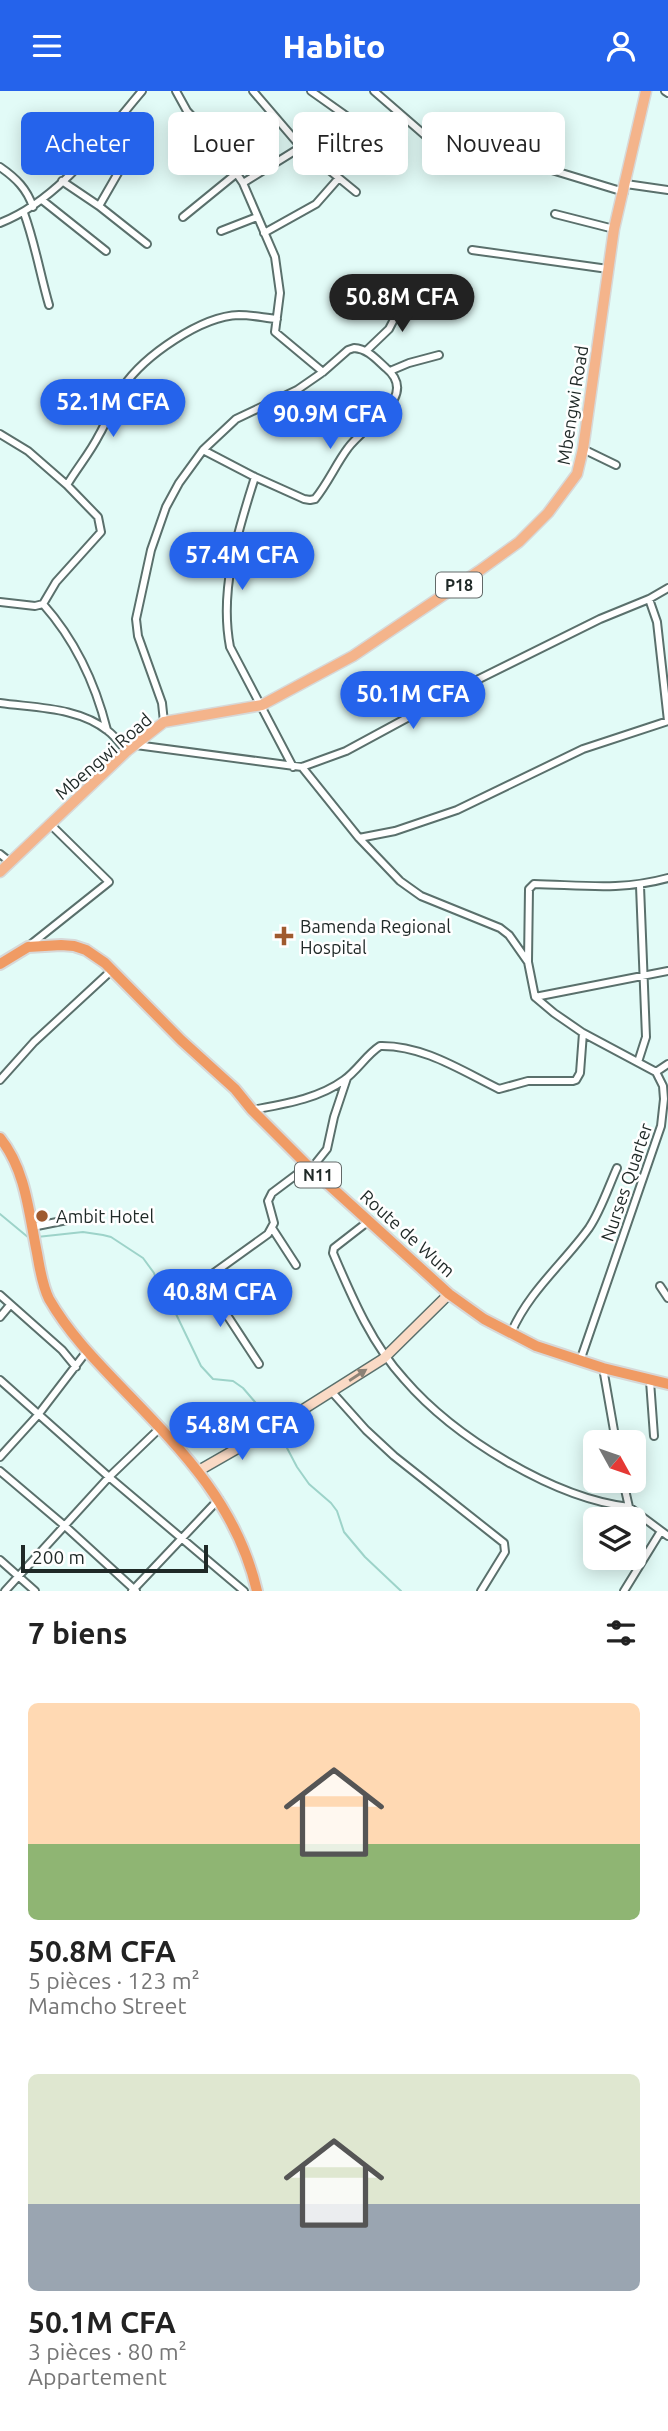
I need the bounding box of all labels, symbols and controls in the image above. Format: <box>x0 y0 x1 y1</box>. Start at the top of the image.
icon: menu <box>28 27 66 65</box>
icon: person <box>602 27 640 65</box>
text: Habito <box>283 28 385 64</box>
chip: Acheter <box>21 112 154 175</box>
chip: Louer <box>168 112 279 175</box>
chip: Filtres <box>293 112 408 175</box>
chip: Nouveau <box>422 112 565 175</box>
pin: 50.8M CFA <box>322 275 482 334</box>
text: 50.8M CFA <box>345 284 459 309</box>
street label: Mbengwi Road <box>553 344 591 466</box>
pin: 52.1M CFA <box>33 379 193 439</box>
text: 52.1M CFA <box>56 389 170 414</box>
pin: 90.9M CFA <box>250 391 410 451</box>
text: 90.9M CFA <box>273 401 387 426</box>
pin: 57.4M CFA <box>162 533 322 592</box>
text: 57.4M CFA <box>185 542 299 567</box>
road number: P18 <box>436 572 482 597</box>
pin: 50.1M CFA <box>333 671 493 731</box>
text: 50.1M CFA <box>356 681 470 706</box>
street label: Mbengwi Road <box>51 709 155 803</box>
place label: Bamenda Regional Hospital <box>300 916 451 957</box>
marker: Bamenda Regional Hospital <box>274 926 294 946</box>
street label: Nurses Quarter <box>596 1120 657 1244</box>
road number: N11 <box>295 1163 341 1187</box>
street label: Route de Wum <box>357 1185 459 1281</box>
place label: Ambit Hotel <box>56 1206 154 1226</box>
marker: Ambit Hotel <box>34 1208 50 1224</box>
pin: 40.8M CFA <box>140 1269 300 1329</box>
text: 40.8M CFA <box>163 1279 277 1304</box>
one-way arrow <box>349 1368 368 1381</box>
pin: 54.8M CFA <box>162 1403 322 1462</box>
text: 54.8M CFA <box>185 1412 299 1437</box>
north arrow <box>583 1430 646 1493</box>
map controls <box>583 1430 646 1570</box>
button: layers <box>583 1507 646 1570</box>
scale bar <box>21 1542 208 1574</box>
text: 200 m <box>32 1546 85 1568</box>
icon: filters <box>602 1614 640 1652</box>
text: 7 biens <box>28 1616 127 1650</box>
icon: home <box>271 1749 397 1875</box>
text: 50.8M CFA <box>28 1934 176 1968</box>
text: 5 pièces · 123 m² <box>28 1968 200 1993</box>
text: Mamcho Street <box>28 1993 186 2018</box>
icon: home <box>271 2120 397 2246</box>
text: 50.1M CFA <box>28 2305 176 2339</box>
text: 3 pièces · 80 m² <box>28 2339 187 2364</box>
text: Appartement <box>28 2364 167 2389</box>

